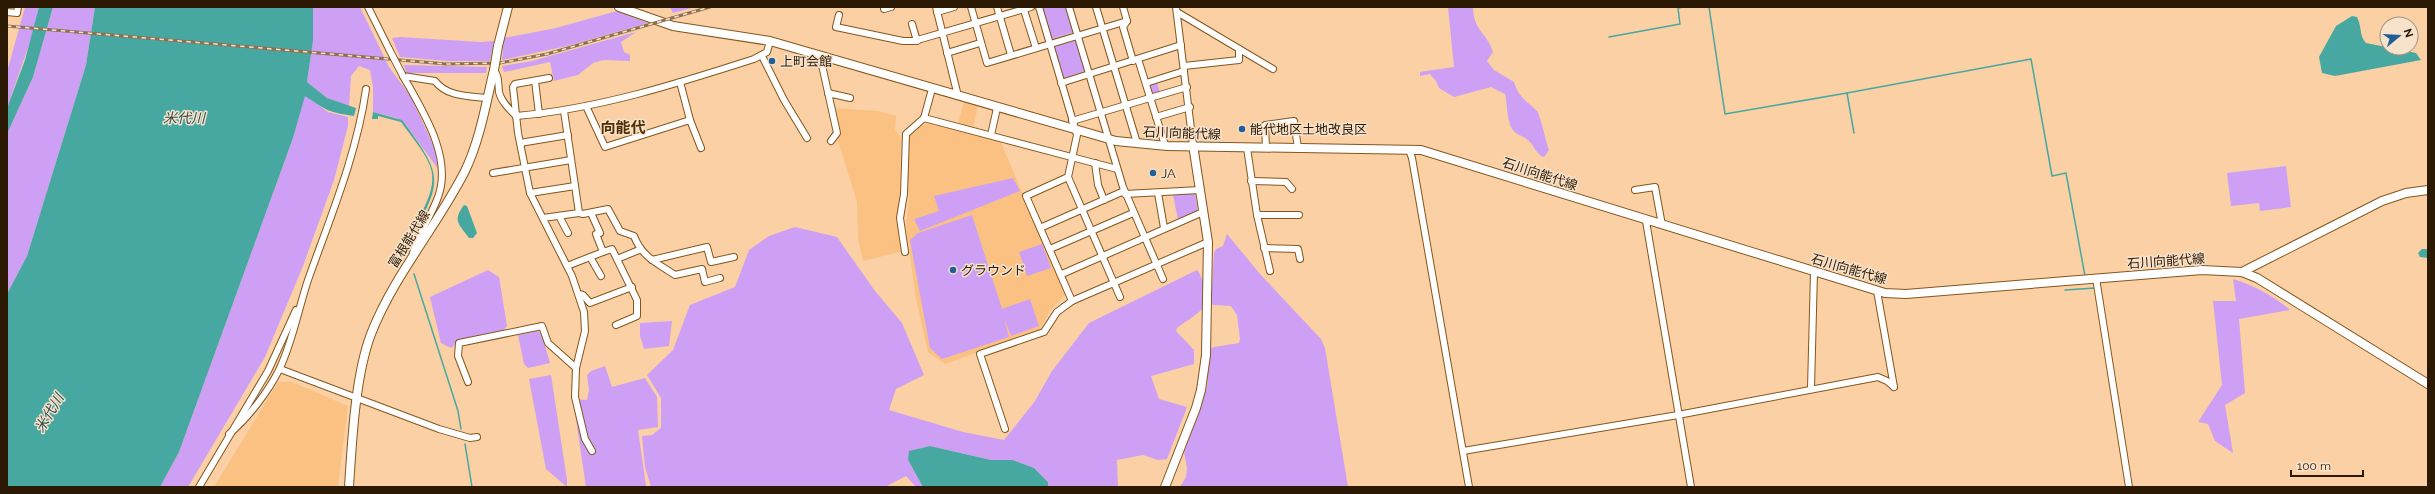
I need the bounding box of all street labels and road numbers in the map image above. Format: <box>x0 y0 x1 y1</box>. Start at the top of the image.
street label: 石川向能代線 <box>1143 124 1221 142</box>
street label: 石川向能代線 <box>1501 155 1579 193</box>
street label: 富根能代線 <box>385 207 433 271</box>
street label: 石川向能代線 <box>1809 251 1889 287</box>
street label: 石川向能代線 <box>2127 251 2205 271</box>

